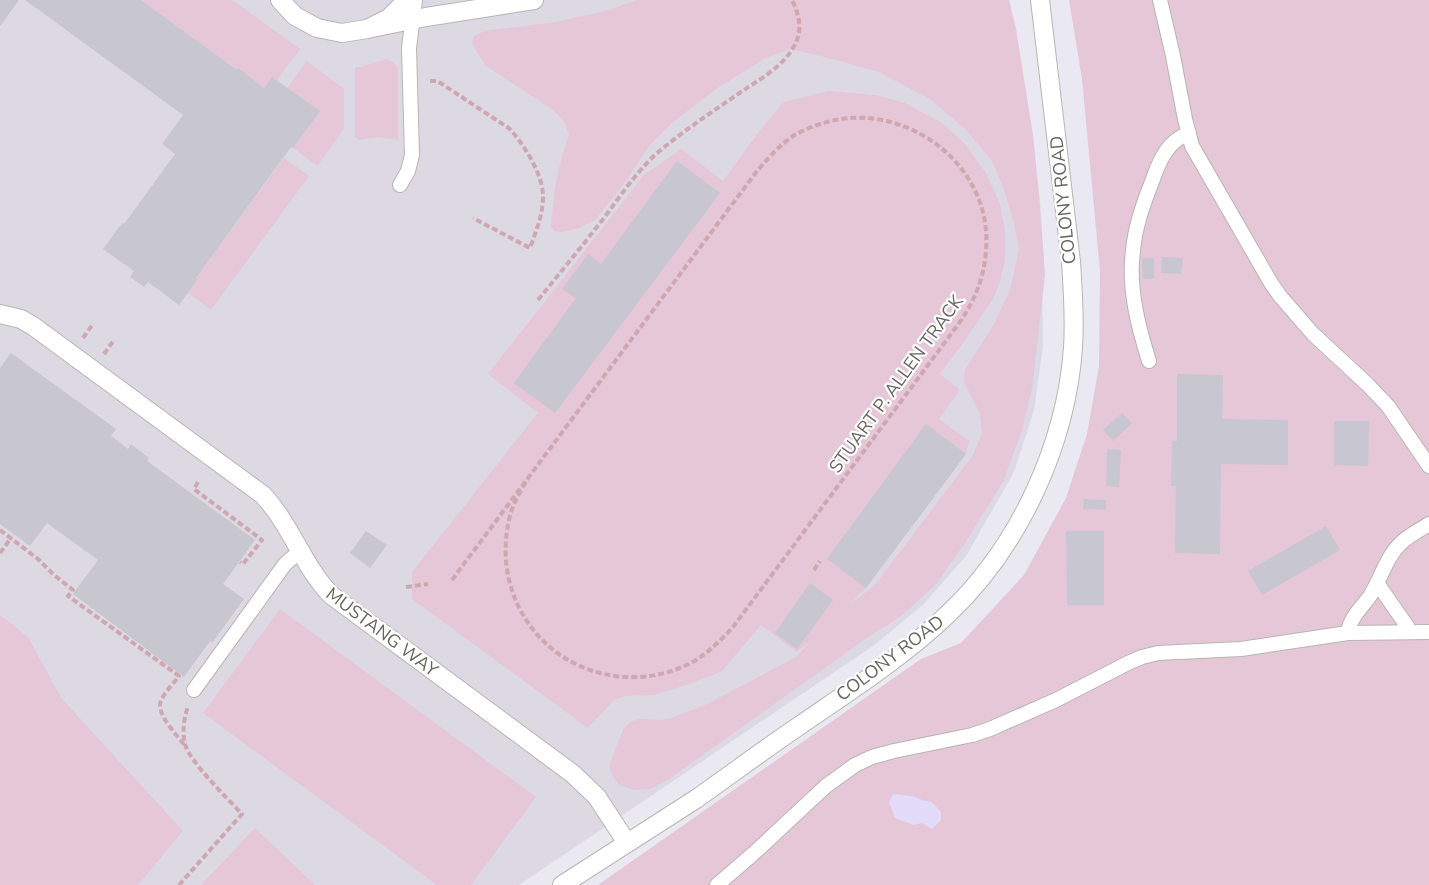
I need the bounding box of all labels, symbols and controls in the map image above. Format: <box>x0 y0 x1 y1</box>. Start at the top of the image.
street label: COLONY ROAD <box>1044 135 1082 265</box>
street label: STUART P. ALLEN TRACK <box>823 290 969 478</box>
street label: MUSTANG WAY <box>321 582 443 682</box>
street label: COLONY ROAD <box>831 610 949 706</box>

